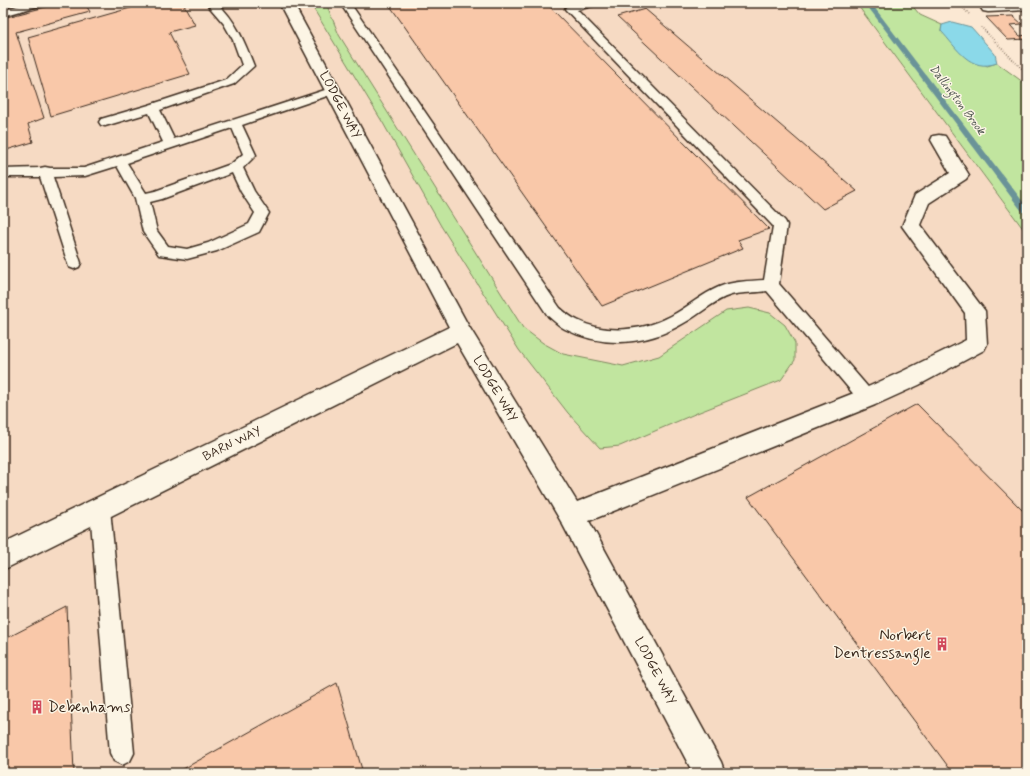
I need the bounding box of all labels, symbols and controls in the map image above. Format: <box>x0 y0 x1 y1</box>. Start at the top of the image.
water label: Dallington Brook <box>925 62 989 140</box>
street label: LODGE WAY <box>315 68 365 142</box>
street label: LODGE WAY <box>469 353 521 425</box>
street label: BARN WAY <box>200 423 264 465</box>
place label: Norbert Dentressangle <box>833 625 931 665</box>
street label: LODGE WAY <box>630 634 680 708</box>
building icon: Norbert Dentressangle <box>934 636 950 652</box>
place label: Debenhams <box>48 697 131 718</box>
building icon: Debenhams <box>29 699 45 715</box>

